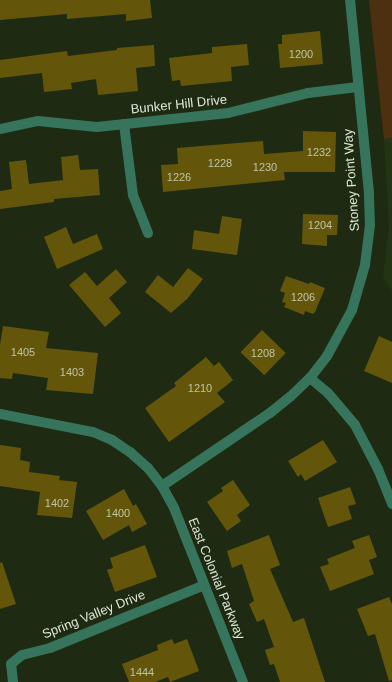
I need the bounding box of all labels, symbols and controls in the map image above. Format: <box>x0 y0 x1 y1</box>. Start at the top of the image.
house number: 1200 <box>289 47 313 61</box>
street label: Bunker Hill Drive <box>130 92 228 118</box>
street label: Stoney Point Way <box>341 128 363 232</box>
house number: 1232 <box>307 145 331 159</box>
house number: 1228 <box>208 156 232 170</box>
house number: 1230 <box>253 160 277 174</box>
house number: 1226 <box>167 170 191 184</box>
house number: 1204 <box>308 218 332 232</box>
house number: 1206 <box>291 290 315 304</box>
house number: 1405 <box>11 345 35 359</box>
house number: 1208 <box>251 346 275 360</box>
house number: 1403 <box>60 365 84 379</box>
house number: 1210 <box>188 381 212 395</box>
house number: 1402 <box>45 496 69 510</box>
house number: 1400 <box>106 506 130 520</box>
street label: East Colonial Parkway <box>184 516 248 642</box>
street label: Spring Valley Drive <box>40 587 148 643</box>
house number: 1444 <box>130 665 154 679</box>

